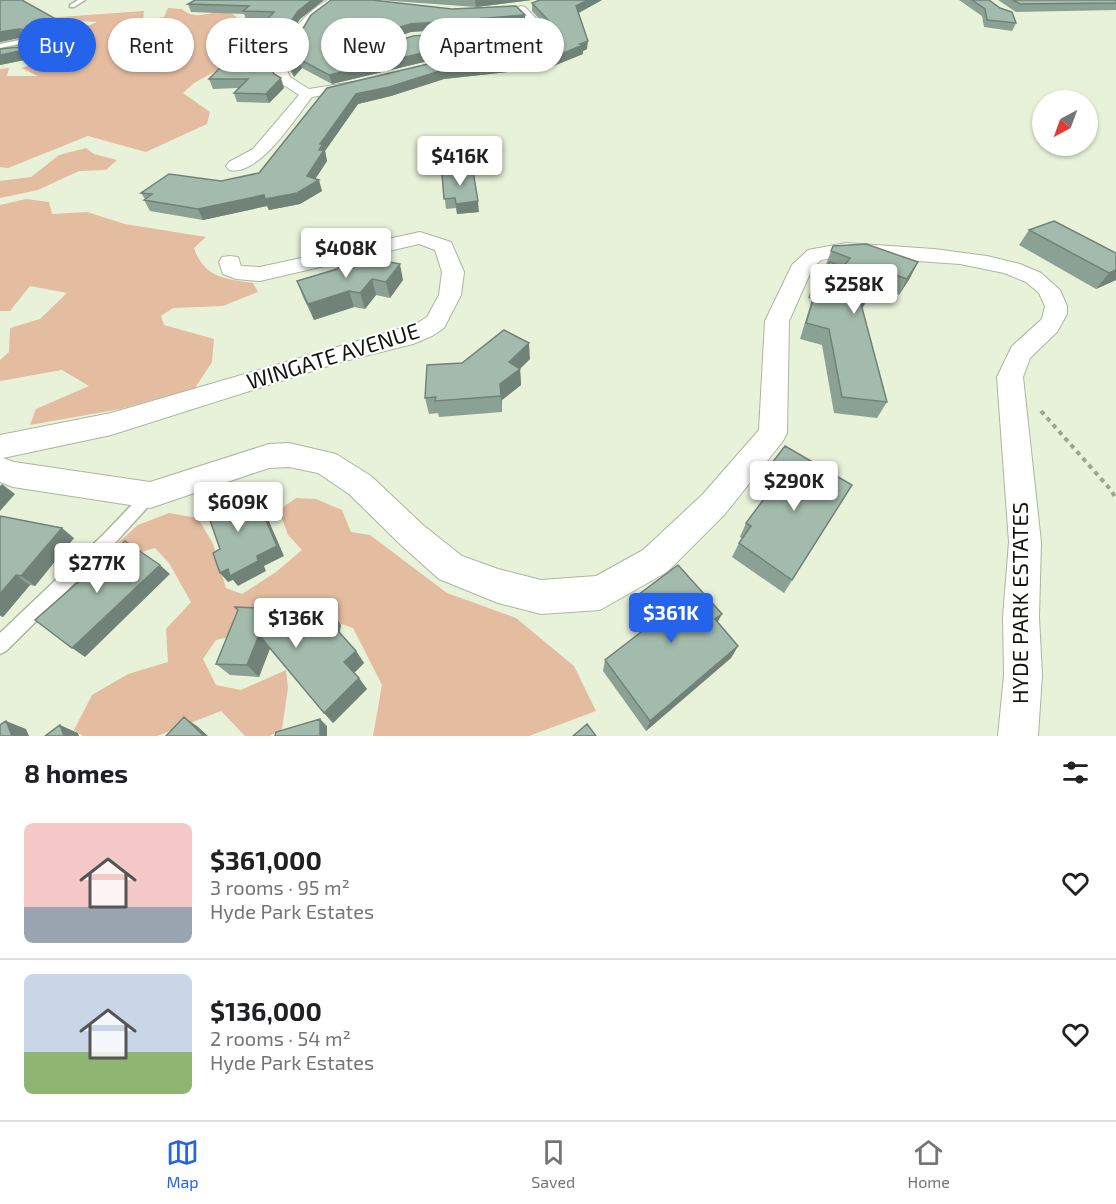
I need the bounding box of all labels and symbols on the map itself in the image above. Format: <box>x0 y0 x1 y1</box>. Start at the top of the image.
north arrow <box>1032 90 1098 156</box>
pin: $416K <box>418 136 502 187</box>
pin: $408K <box>304 228 388 279</box>
pin: $258K <box>812 264 896 315</box>
street label: WINGATE AVENUE <box>243 316 422 394</box>
pin: $290K <box>752 461 836 512</box>
pin: $609K <box>196 482 280 533</box>
street label: HYDE PARK ESTATES <box>1006 502 1032 704</box>
pin: $277K <box>55 543 139 594</box>
pin: $361K <box>629 593 713 644</box>
pin: $136K <box>254 598 338 649</box>

